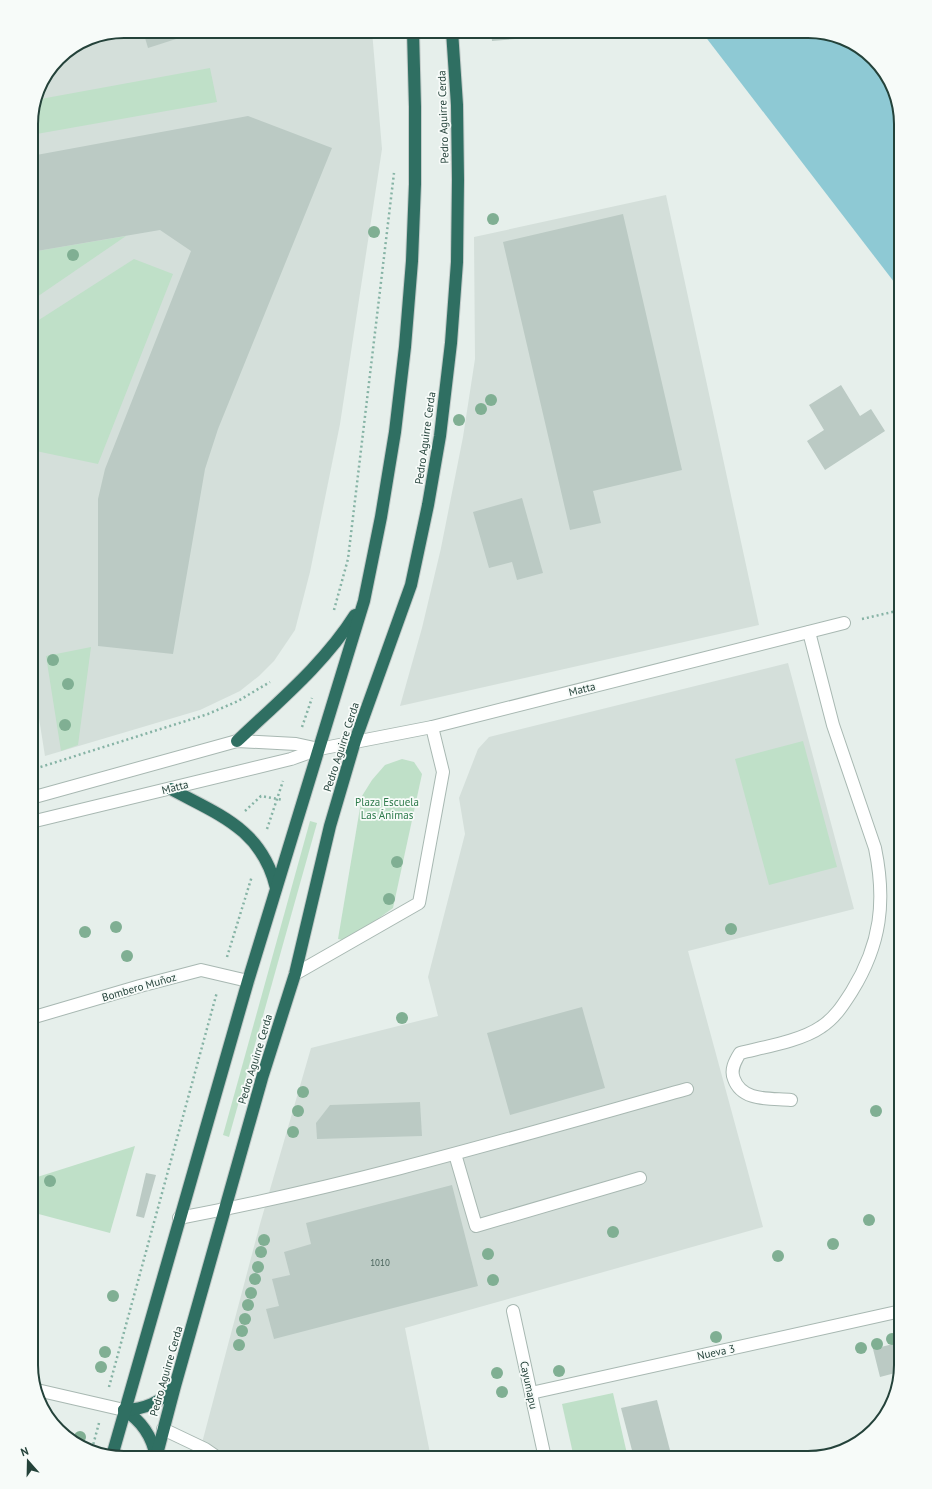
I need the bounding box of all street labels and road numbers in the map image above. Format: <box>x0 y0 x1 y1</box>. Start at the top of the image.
street label: Pedro Aguirre Cerda <box>434 70 452 164</box>
street label: Pedro Aguirre Cerda <box>412 391 438 485</box>
street label: Matta <box>567 679 597 699</box>
street label: Pedro Aguirre Cerda <box>320 701 362 793</box>
street label: Matta <box>160 777 190 797</box>
street label: Bombero Muñoz <box>100 970 178 1004</box>
street label: Pedro Aguirre Cerda <box>235 1012 275 1106</box>
street label: Pedro Aguirre Cerda <box>146 1324 186 1418</box>
street label: Nueva 3 <box>696 1341 736 1363</box>
street label: Cayumapu <box>517 1360 541 1410</box>

